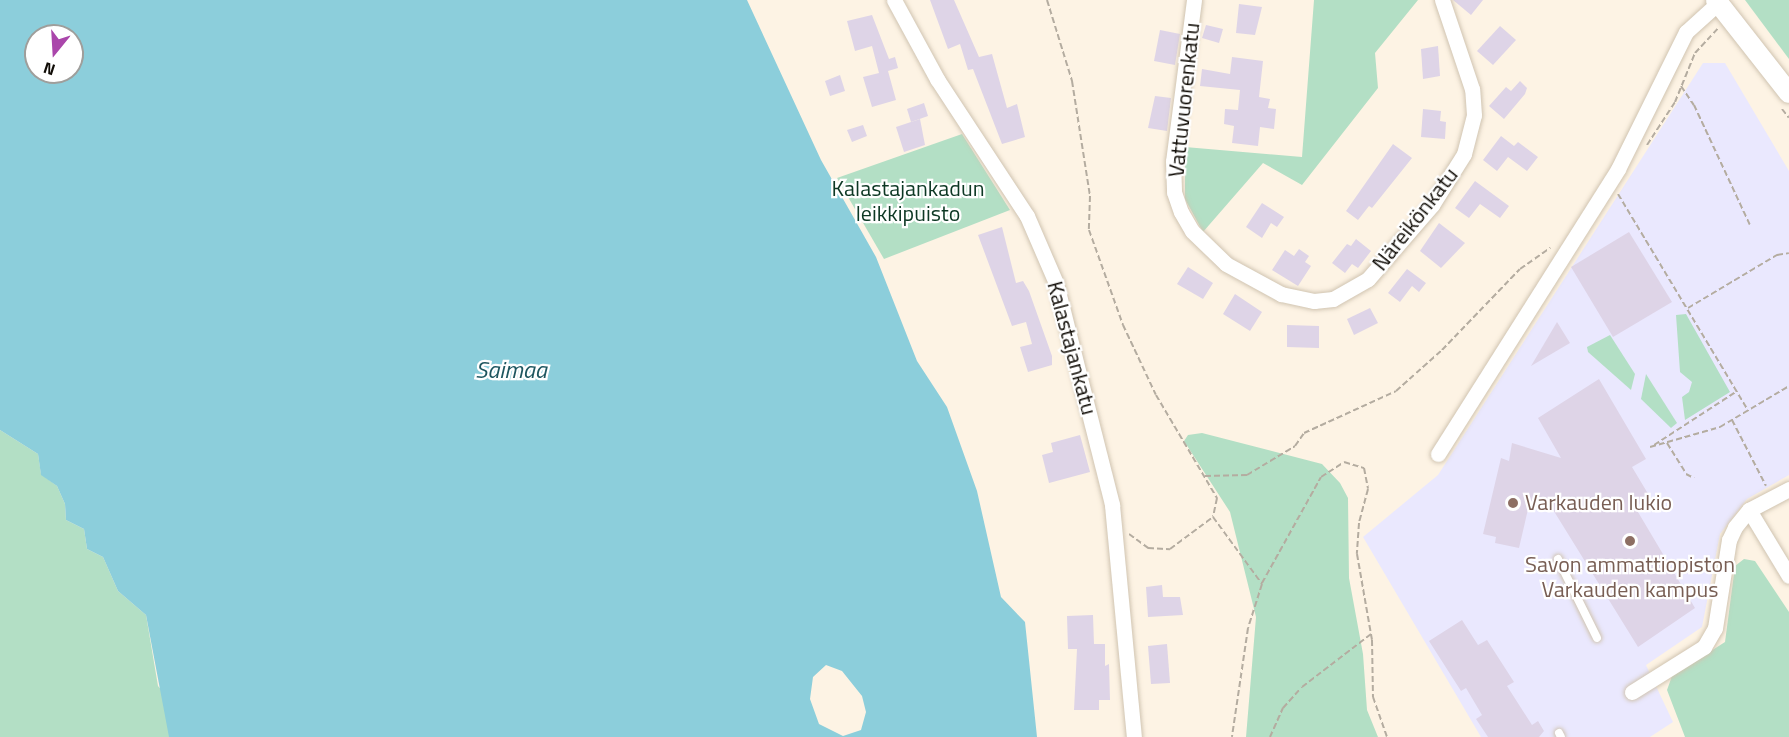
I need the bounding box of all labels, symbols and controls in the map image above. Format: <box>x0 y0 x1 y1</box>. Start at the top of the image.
street label: Vattuvuorenkatu <box>1163 21 1205 179</box>
north arrow <box>24 24 84 84</box>
text: N <box>40 56 58 82</box>
street label: Näreikönkatu <box>1366 162 1464 276</box>
park label: Kalastajankadun leikkipuisto <box>832 175 984 226</box>
street label: Kalastajankatu <box>1041 278 1103 418</box>
water label: Saimaa <box>475 356 547 384</box>
place label: Varkauden lukio <box>1525 490 1672 516</box>
marker: Varkauden lukio <box>1506 496 1520 510</box>
marker: Savon ammattiopiston Varkauden kampus <box>1623 534 1637 548</box>
place label: Savon ammattiopiston Varkauden kampus <box>1525 551 1735 602</box>

